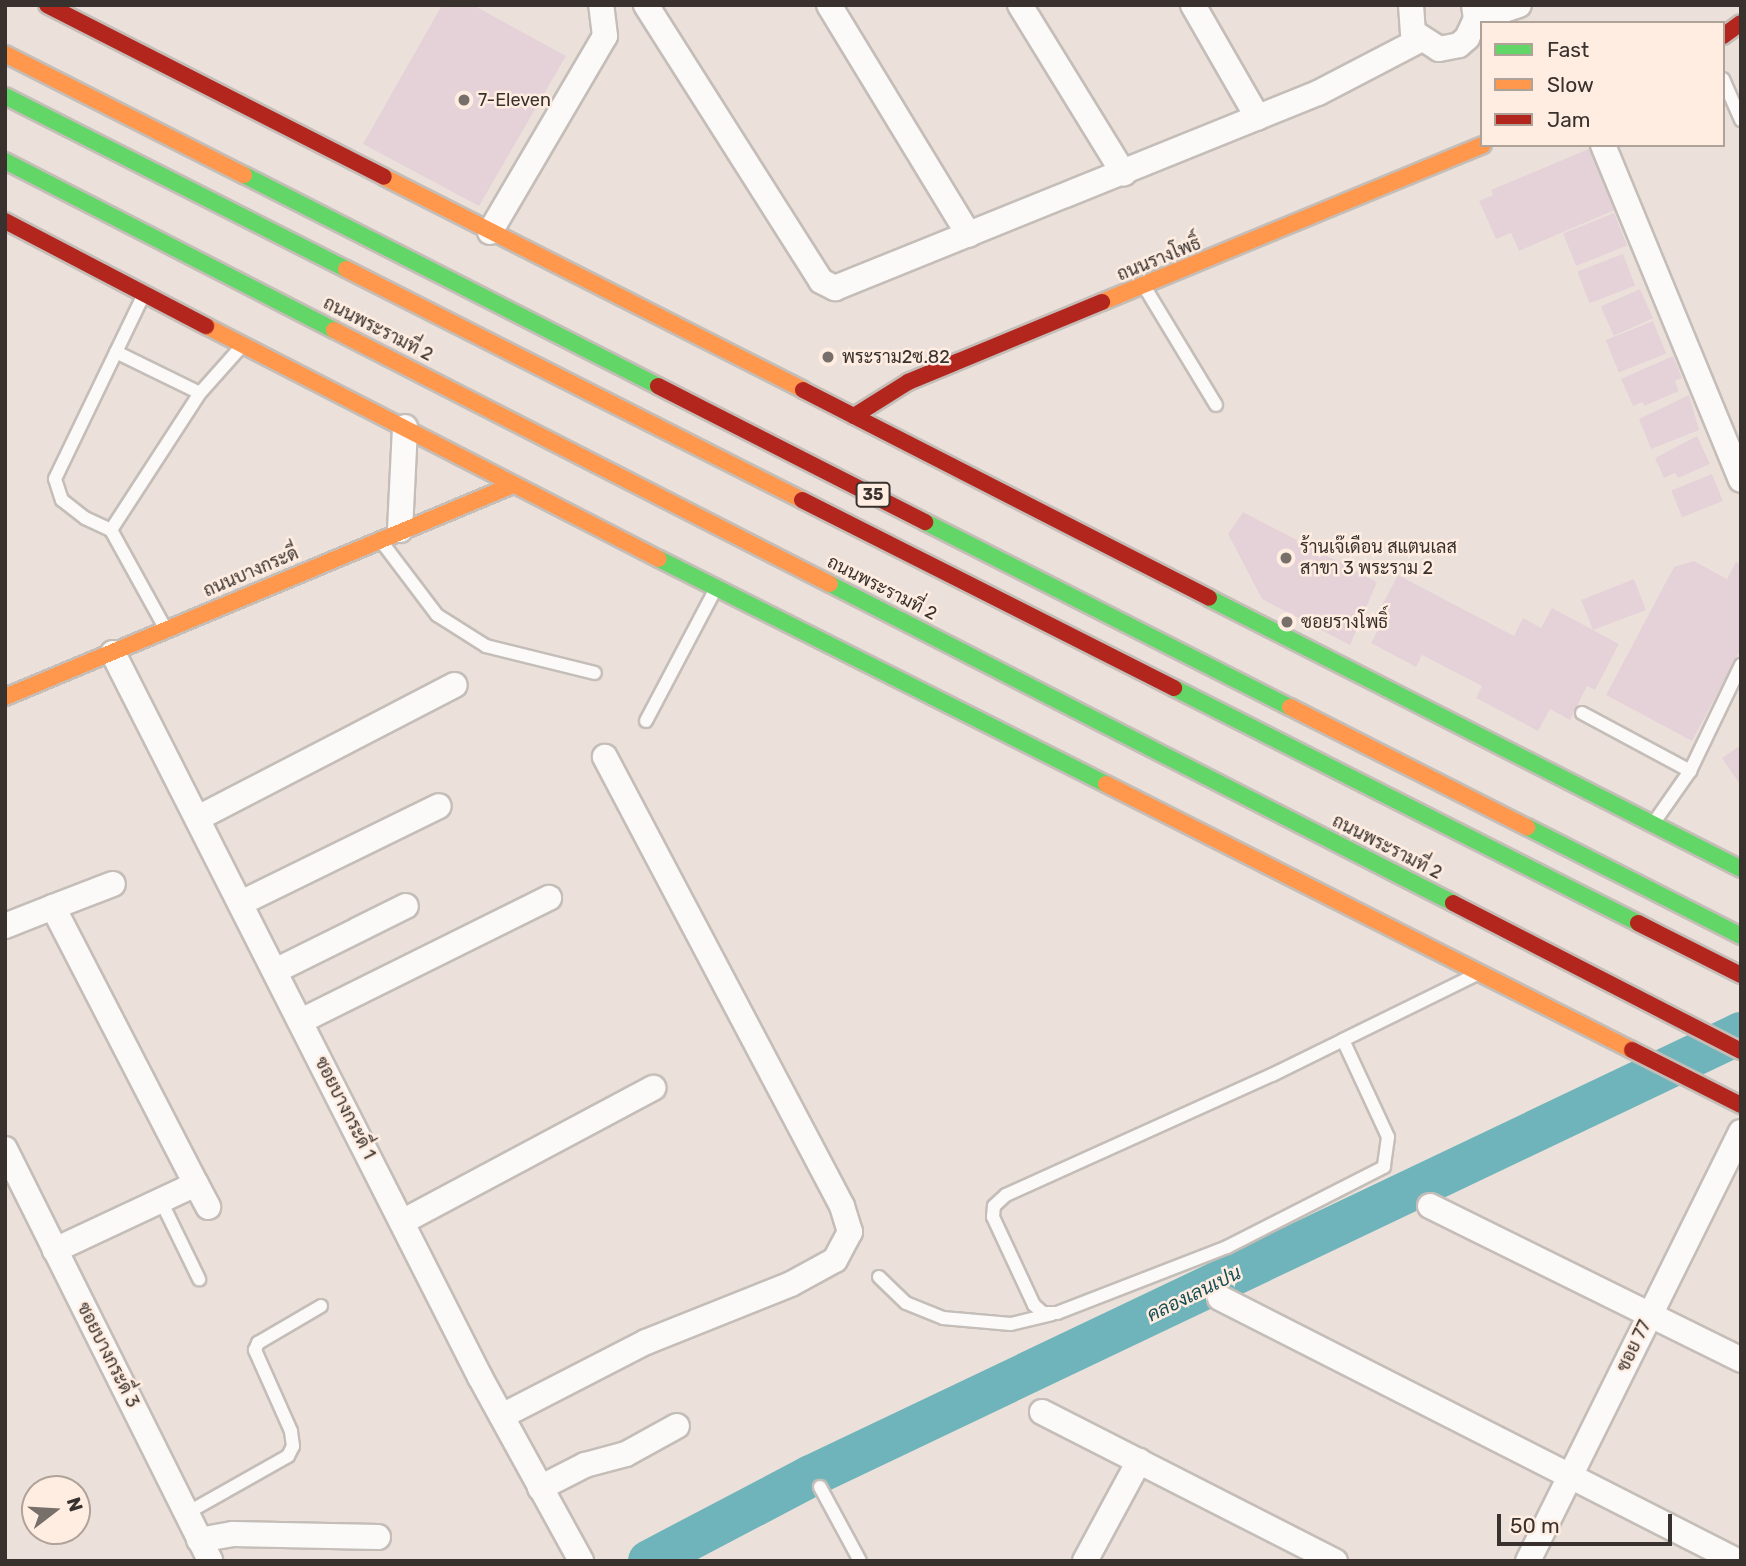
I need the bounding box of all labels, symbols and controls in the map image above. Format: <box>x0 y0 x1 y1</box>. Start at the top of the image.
legend <box>1480 21 1725 147</box>
text: Fast <box>1547 37 1589 62</box>
text: Slow <box>1547 72 1594 97</box>
place label: 7-Eleven <box>478 89 551 111</box>
marker: 7-Eleven <box>456 92 472 108</box>
text: Jam <box>1547 107 1591 132</box>
street label: ถนนรางโพธิ์ <box>1114 232 1204 286</box>
street label: ถนนพระรามที่ 2 <box>320 292 436 366</box>
place label: พระราม2ซ.82 <box>842 346 950 368</box>
marker: พระราม2ซ.82 <box>820 349 836 365</box>
road number: 35 <box>856 482 890 508</box>
place label: ร้านเจ๊เดือน สแตนเลส สาขา 3 พระราม 2 <box>1300 537 1457 580</box>
street label: ถนนบางกระดี่ <box>200 542 302 602</box>
marker: ร้านเจ๊เดือน สแตนเลส สาขา 3 พระราม 2 <box>1278 550 1294 566</box>
street label: ถนนพระรามที่ 2 <box>824 551 940 625</box>
place label: ซอยรางโพธิ์ <box>1301 611 1388 633</box>
marker: ซอยรางโพธิ์ <box>1279 614 1295 630</box>
street label: ถนนพระรามที่ 2 <box>1329 810 1445 884</box>
street label: ซอยบางกระดี่ 1 <box>310 1053 380 1163</box>
water label: คลองเลนเปน <box>1143 1261 1245 1327</box>
street label: ซอยบางกระดี่ 3 <box>72 1299 144 1411</box>
street label: ซอย 77 <box>1612 1317 1656 1375</box>
north arrow <box>21 1475 91 1545</box>
text: N <box>62 1494 88 1514</box>
scale bar <box>1501 1500 1676 1544</box>
text: 50 m <box>1510 1513 1560 1538</box>

